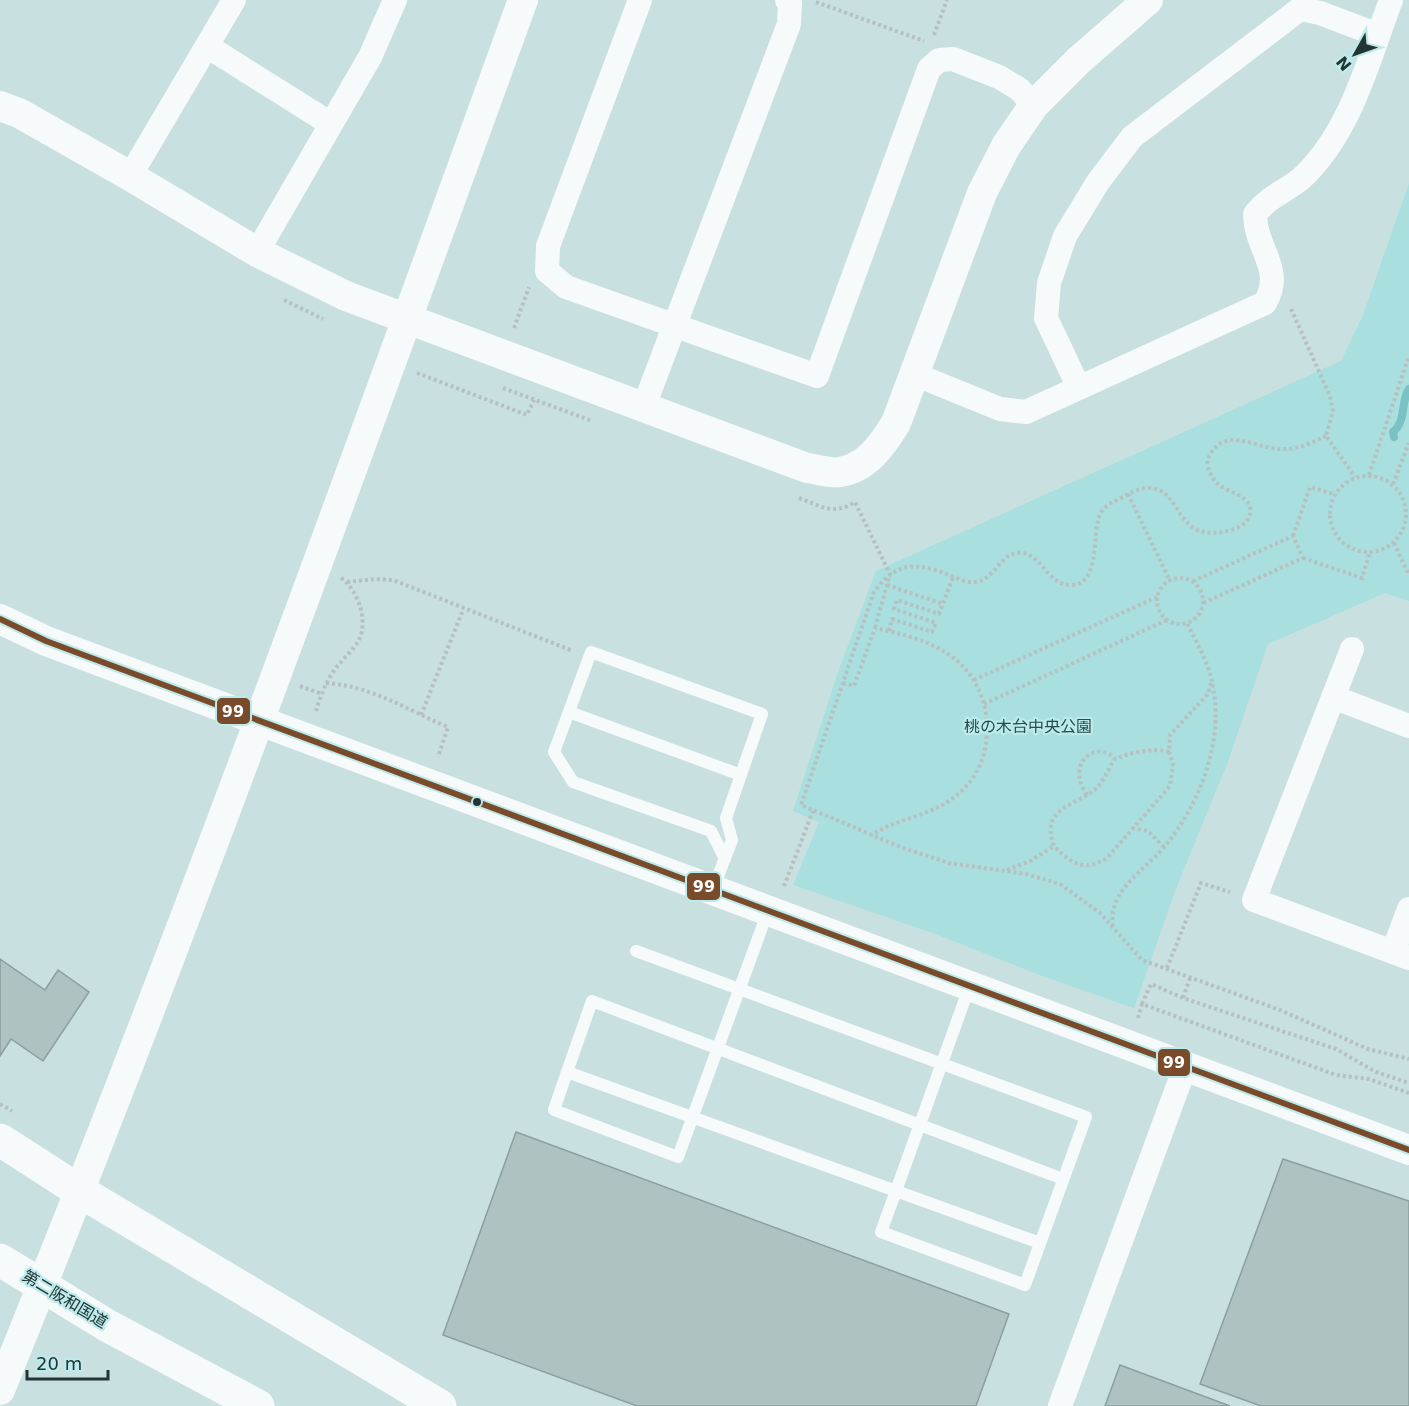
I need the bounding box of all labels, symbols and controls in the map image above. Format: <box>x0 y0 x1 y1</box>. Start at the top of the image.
north arrow <box>1325 24 1385 84</box>
text: N <box>1332 52 1355 75</box>
line badge: 99 <box>216 697 251 725</box>
text: 99 <box>222 702 244 721</box>
park label: 桃の木台中央公園 <box>964 717 1092 736</box>
unlabelled marker <box>471 796 483 808</box>
line badge: 99 <box>686 872 721 901</box>
text: 99 <box>693 877 715 896</box>
line badge: 99 <box>1157 1048 1191 1077</box>
text: 99 <box>1163 1053 1185 1072</box>
street label: 第二阪和国道 <box>19 1266 111 1332</box>
scale bar <box>27 1343 108 1381</box>
text: 20 m <box>36 1353 82 1374</box>

